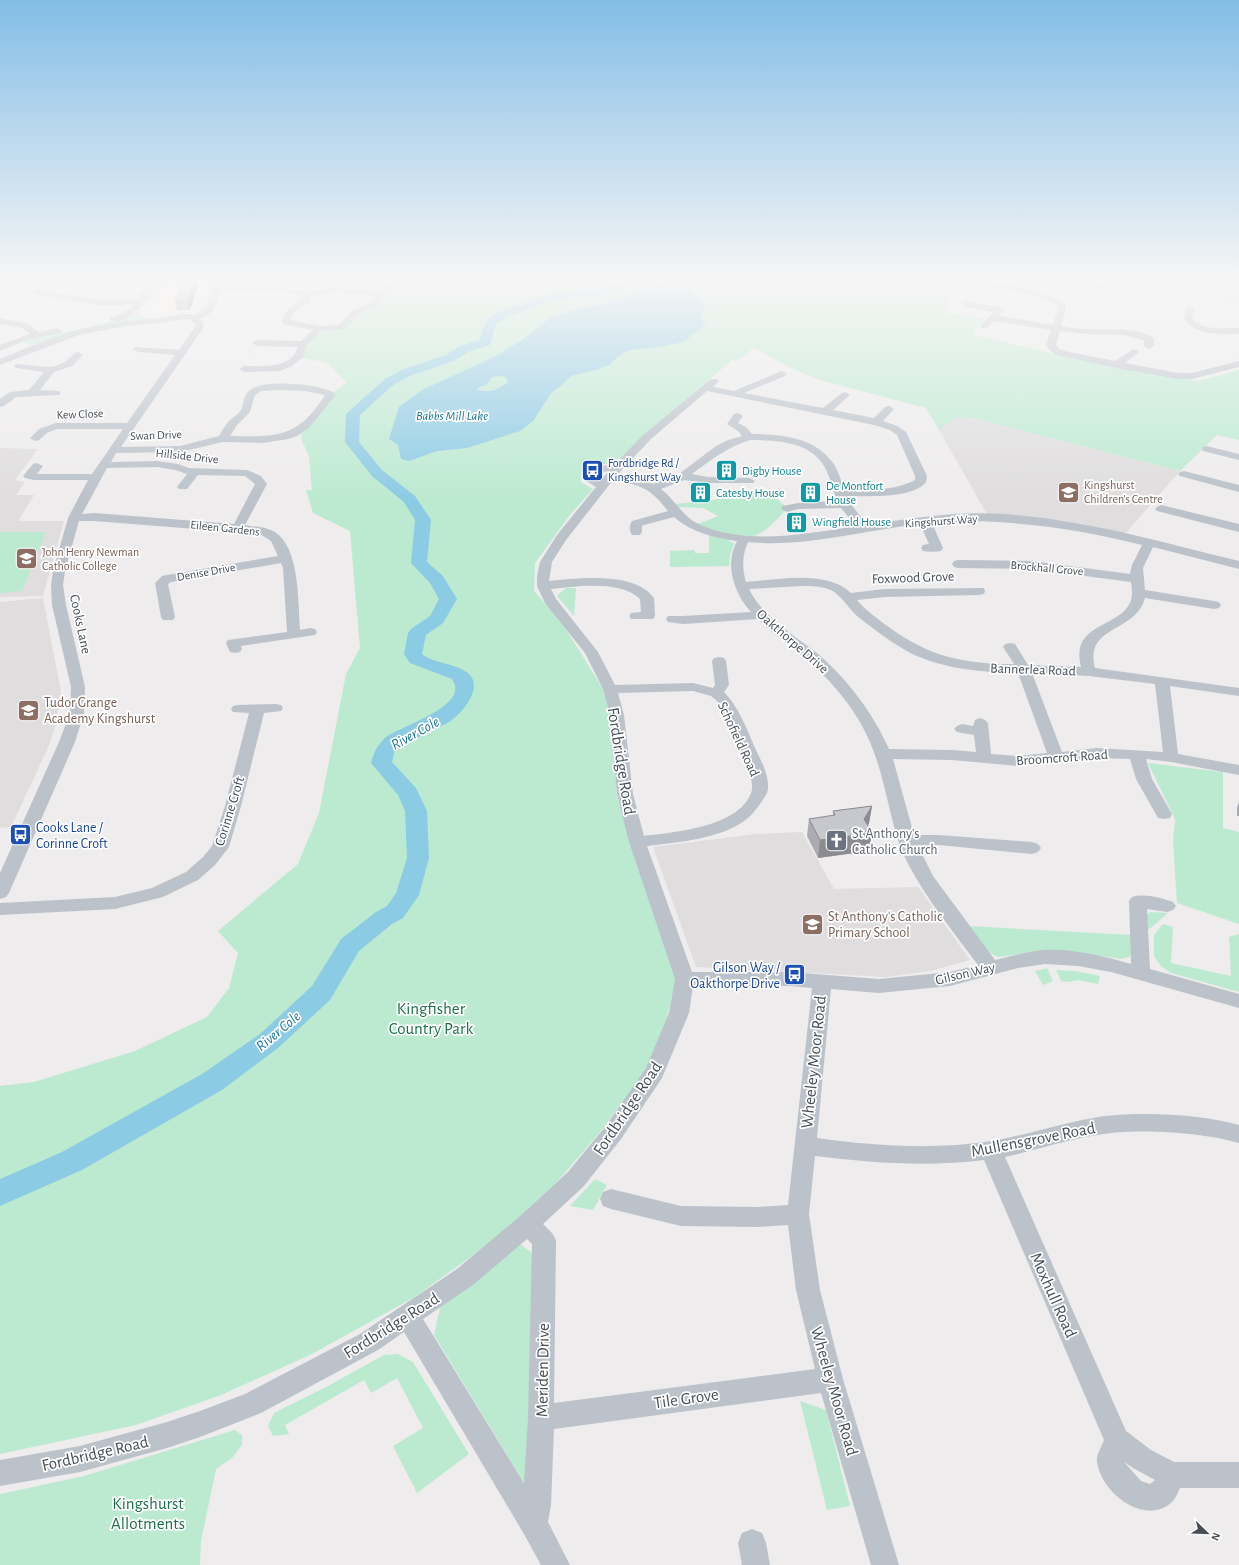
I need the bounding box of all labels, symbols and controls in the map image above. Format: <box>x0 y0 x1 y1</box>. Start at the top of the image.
street label: Kew Close <box>56 407 104 421</box>
water label: Babbs Mill Lake <box>416 410 488 423</box>
street label: Swan Drive <box>130 428 182 442</box>
street label: Hillside Drive <box>155 447 219 465</box>
bus stop icon: Fordbridge Rd / Kingshurst Way <box>579 457 605 483</box>
place label: Fordbridge Rd / Kingshurst Way <box>608 457 681 484</box>
building icon: Digby House <box>713 458 739 484</box>
place label: Digby House <box>742 465 802 478</box>
school or university icon: Kingshurst Children’s Centre <box>1055 479 1081 505</box>
place label: Kingshurst Children’s Centre <box>1084 479 1163 505</box>
building icon: Catesby House <box>687 480 713 506</box>
building icon: De Montfort House <box>798 480 824 506</box>
place label: De Montfort House <box>826 480 883 506</box>
place label: Catesby House <box>716 487 784 500</box>
building icon: Wingfield House <box>784 509 810 535</box>
street label: Kingshurst Way <box>904 512 978 531</box>
place label: Wingfield House <box>812 516 891 528</box>
street label: Eileen Gardens <box>190 518 260 538</box>
school or university icon: John Henry Newman Catholic College <box>14 546 40 572</box>
place label: John Henry Newman Catholic College <box>42 546 139 572</box>
street label: Brockhall Grove <box>1010 559 1084 577</box>
street label: Denise Drive <box>176 561 236 583</box>
street label: Foxwood Grove <box>872 570 954 586</box>
street label: Cooks Lane <box>67 593 93 655</box>
street label: Oakthorpe Drive <box>754 607 831 676</box>
street label: Bannerlea Road <box>990 662 1076 678</box>
place label: Tudor Grange Academy Kingshurst <box>44 696 156 726</box>
school or university icon: Tudor Grange Academy Kingshurst <box>16 697 42 723</box>
street label: Schofield Road <box>715 700 761 779</box>
street label: Fordbridge Road <box>605 706 638 816</box>
water label: River Cole <box>389 714 442 753</box>
street label: Broomcroft Road <box>1016 748 1108 768</box>
street label: Corinne Croft <box>213 774 247 848</box>
place label: Cooks Lane / Corinne Croft <box>36 821 108 851</box>
bus stop icon: Cooks Lane / Corinne Croft <box>8 822 34 848</box>
place label: St Anthony's Catholic Church <box>852 827 938 857</box>
church icon: St Anthony's Catholic Church <box>824 828 850 854</box>
place label: St Anthony's Catholic Primary School <box>828 910 943 940</box>
school or university icon: St Anthony's Catholic Primary School <box>799 911 825 937</box>
street label: Gilson Way <box>934 960 996 988</box>
place label: Gilson Way / Oakthorpe Drive <box>690 961 781 991</box>
bus stop icon: Gilson Way / Oakthorpe Drive <box>782 962 808 988</box>
street label: Wheeley Moor Road <box>798 995 830 1129</box>
park label: Kingfisher Country Park <box>389 1000 474 1038</box>
water label: River Cole <box>253 1009 304 1054</box>
street label: Fordbridge Road <box>590 1058 665 1158</box>
street label: Mullensgrove Road <box>969 1119 1097 1160</box>
street label: Moxhull Road <box>1027 1250 1080 1340</box>
street label: Fordbridge Road <box>341 1289 442 1361</box>
street label: Meriden Drive <box>533 1323 552 1417</box>
street label: Wheeley Moor Road <box>807 1325 861 1458</box>
street label: Tile Grove <box>652 1385 720 1411</box>
street label: Fordbridge Road <box>40 1433 150 1474</box>
park label: Kingshurst Allotments <box>111 1495 185 1532</box>
north arrow <box>1187 1513 1227 1553</box>
text: N <box>1209 1531 1222 1542</box>

